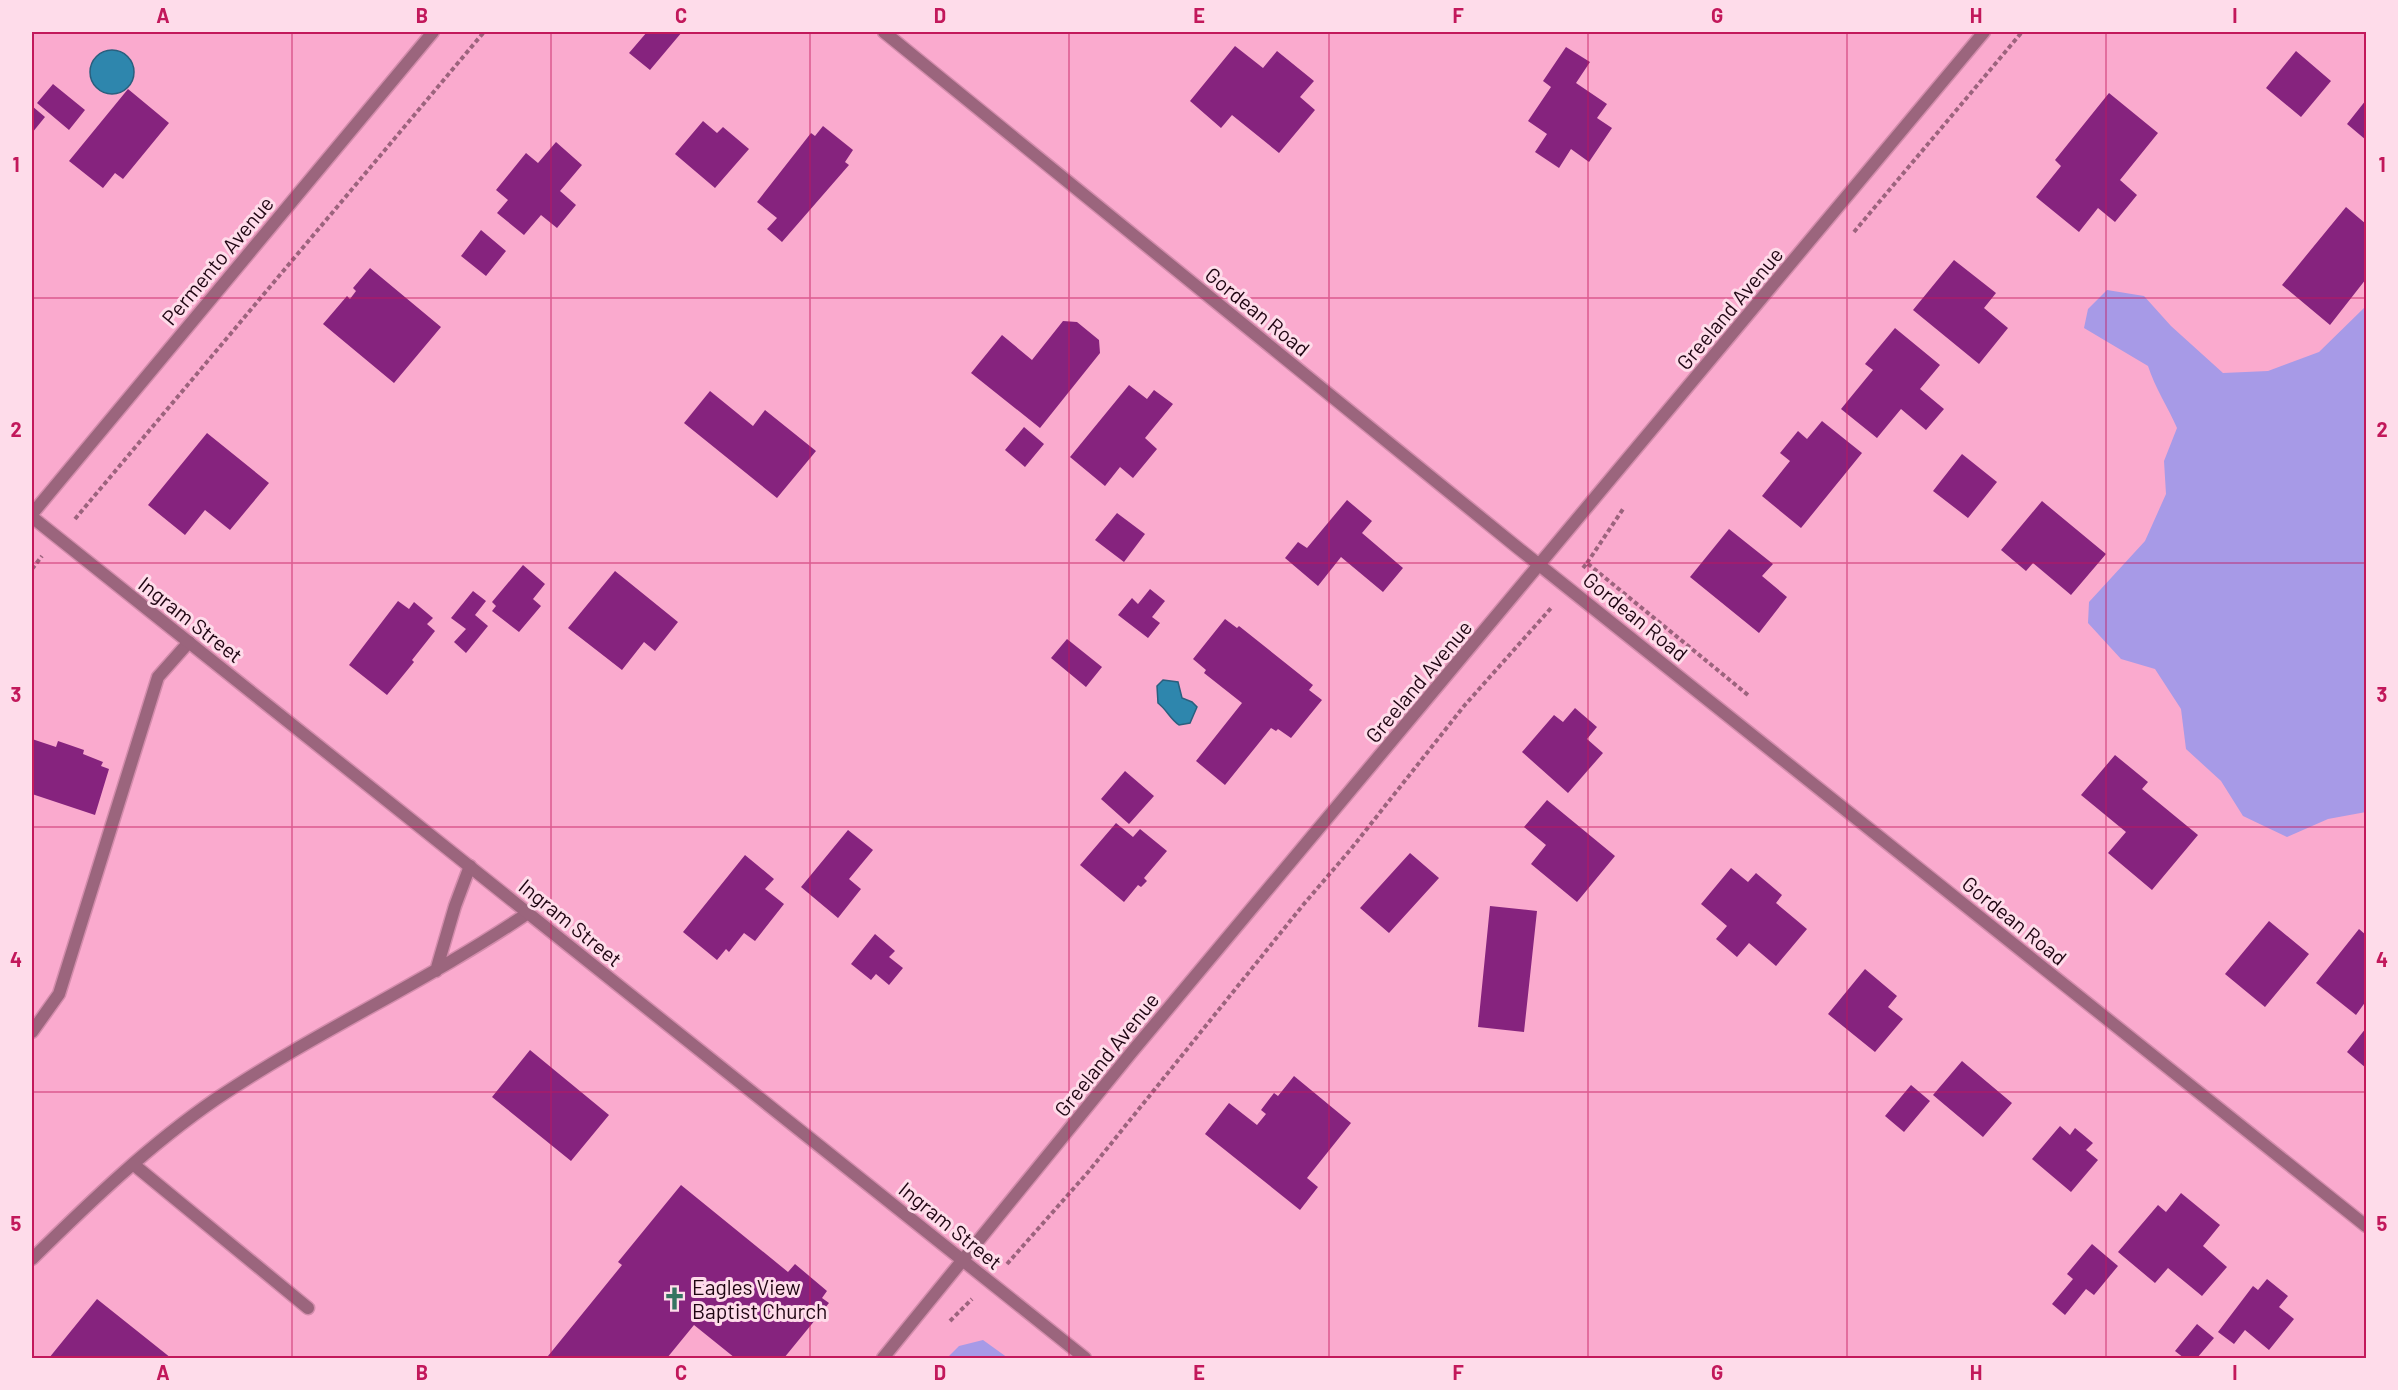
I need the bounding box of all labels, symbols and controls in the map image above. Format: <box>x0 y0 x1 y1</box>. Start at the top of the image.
text: A <box>156 3 170 27</box>
text: B <box>416 3 428 27</box>
text: C <box>675 3 687 27</box>
text: D <box>934 3 946 27</box>
text: E <box>1193 3 1205 27</box>
text: F <box>1452 3 1464 27</box>
text: G <box>1711 3 1723 27</box>
text: H <box>1970 3 1982 27</box>
text: I <box>2232 3 2238 27</box>
text: 1 <box>12 152 20 176</box>
text: 1 <box>2378 152 2386 176</box>
street label: Permento Avenue <box>156 191 278 329</box>
street label: Greeland Avenue <box>1671 242 1787 374</box>
street label: Gordean Road <box>1201 261 1315 361</box>
text: 2 <box>10 417 22 441</box>
text: 2 <box>2376 417 2388 441</box>
street label: Gordean Road <box>1579 566 1693 666</box>
street label: Ingram Street <box>134 571 248 667</box>
street label: Greeland Avenue <box>1360 615 1476 747</box>
text: 3 <box>11 682 21 706</box>
text: 3 <box>2377 682 2387 706</box>
street label: Gordean Road <box>1958 870 2072 970</box>
street label: Ingram Street <box>514 873 628 971</box>
text: 4 <box>10 947 22 971</box>
text: 4 <box>2376 947 2388 971</box>
street label: Greeland Avenue <box>1048 987 1164 1121</box>
street label: Ingram Street <box>894 1176 1008 1274</box>
text: 5 <box>11 1211 22 1235</box>
text: 5 <box>2377 1211 2388 1235</box>
place label: Eagles View Baptist Church <box>692 1274 827 1323</box>
church icon: Eagles View Baptist Church <box>661 1285 687 1311</box>
text: A <box>156 1360 170 1384</box>
text: B <box>416 1360 428 1384</box>
text: C <box>675 1360 687 1384</box>
text: D <box>934 1360 946 1384</box>
text: E <box>1193 1360 1205 1384</box>
text: F <box>1452 1360 1464 1384</box>
text: G <box>1711 1360 1723 1384</box>
text: H <box>1970 1360 1982 1384</box>
text: I <box>2232 1360 2238 1384</box>

